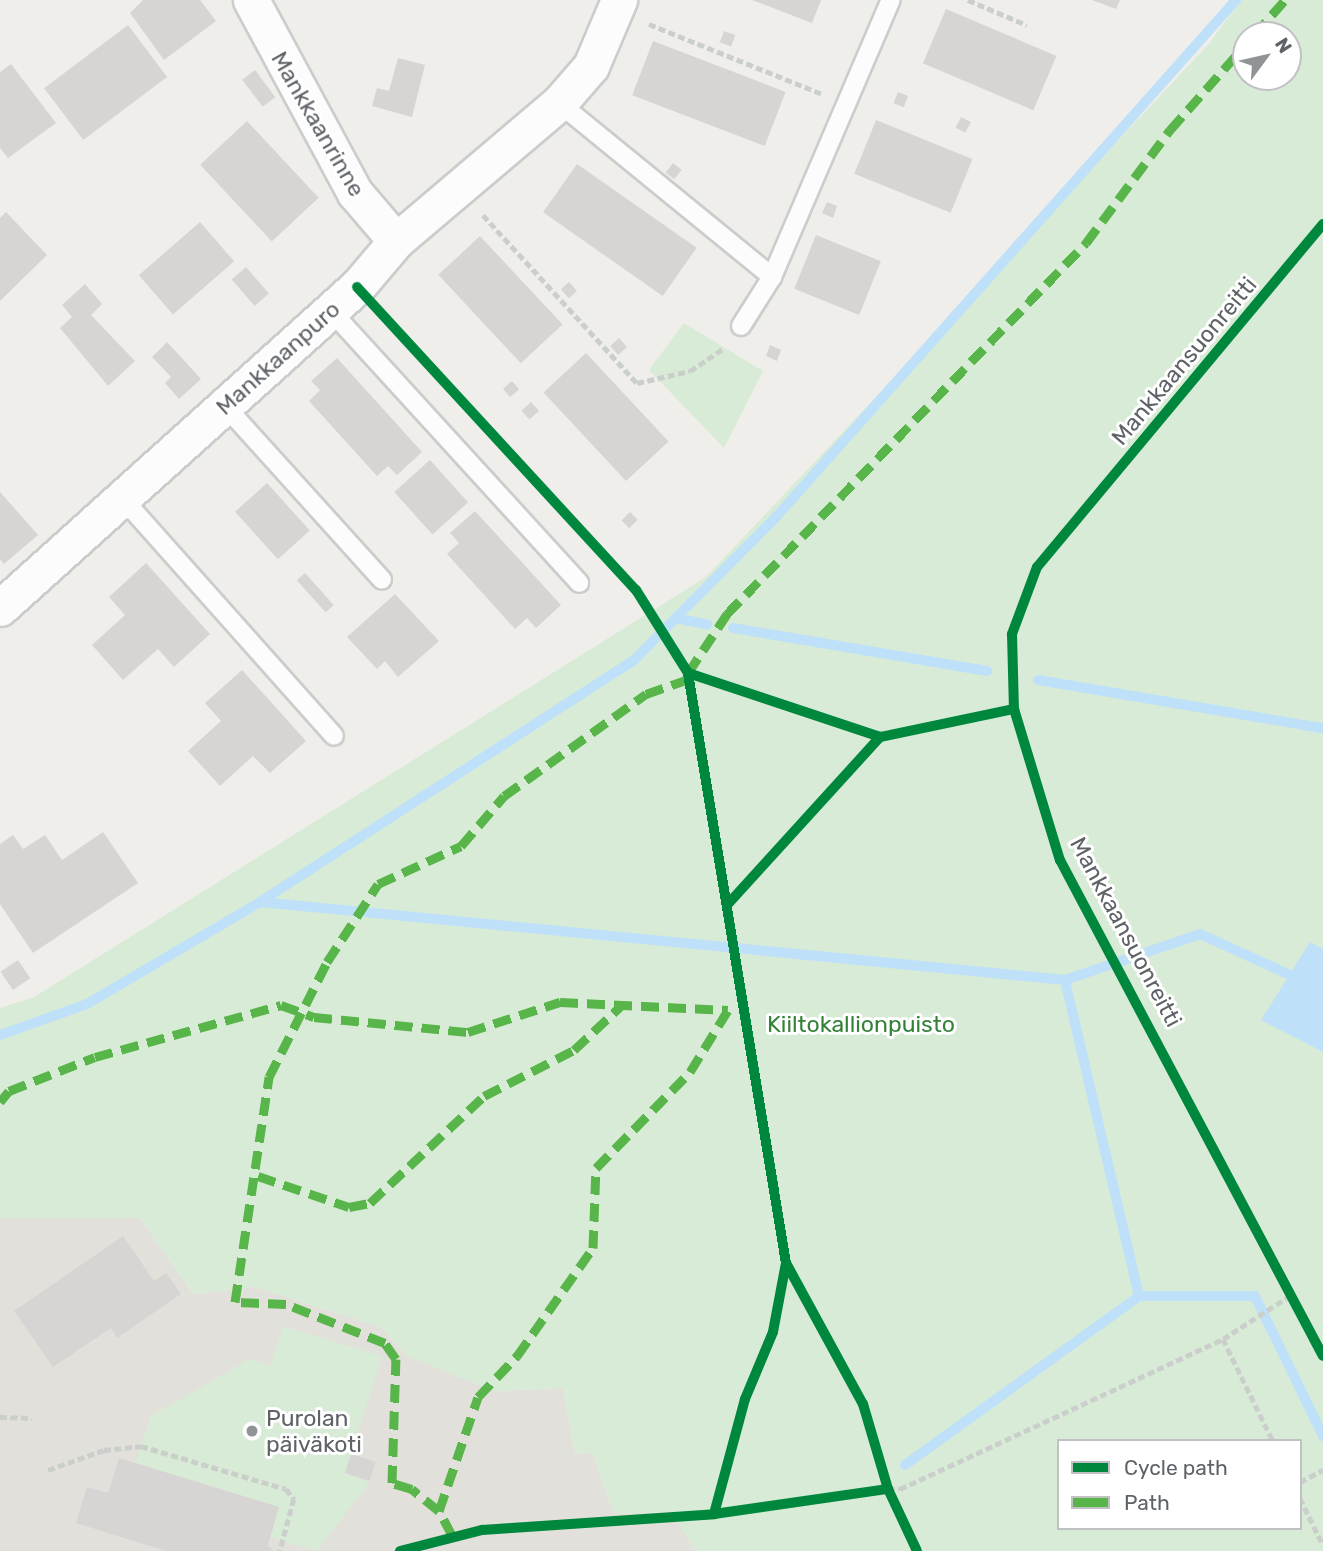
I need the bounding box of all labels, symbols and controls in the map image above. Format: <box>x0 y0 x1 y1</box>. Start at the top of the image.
north arrow <box>1232 21 1302 91</box>
text: N <box>1270 33 1297 57</box>
street label: Mankkaanrinne <box>265 47 371 201</box>
street label: Mankkaansuonreitti <box>1106 271 1262 451</box>
street label: Mankkaanpuro <box>210 295 346 421</box>
street label: Mankkaansuonreitti <box>1064 832 1188 1032</box>
park label: Kiiltokallionpuisto <box>767 1010 955 1038</box>
place label: Purolan päiväkoti <box>266 1404 362 1458</box>
marker: Purolan päiväkoti <box>244 1423 260 1439</box>
legend <box>1057 1439 1302 1530</box>
text: Cycle path <box>1124 1455 1228 1480</box>
text: Path <box>1124 1490 1170 1515</box>

